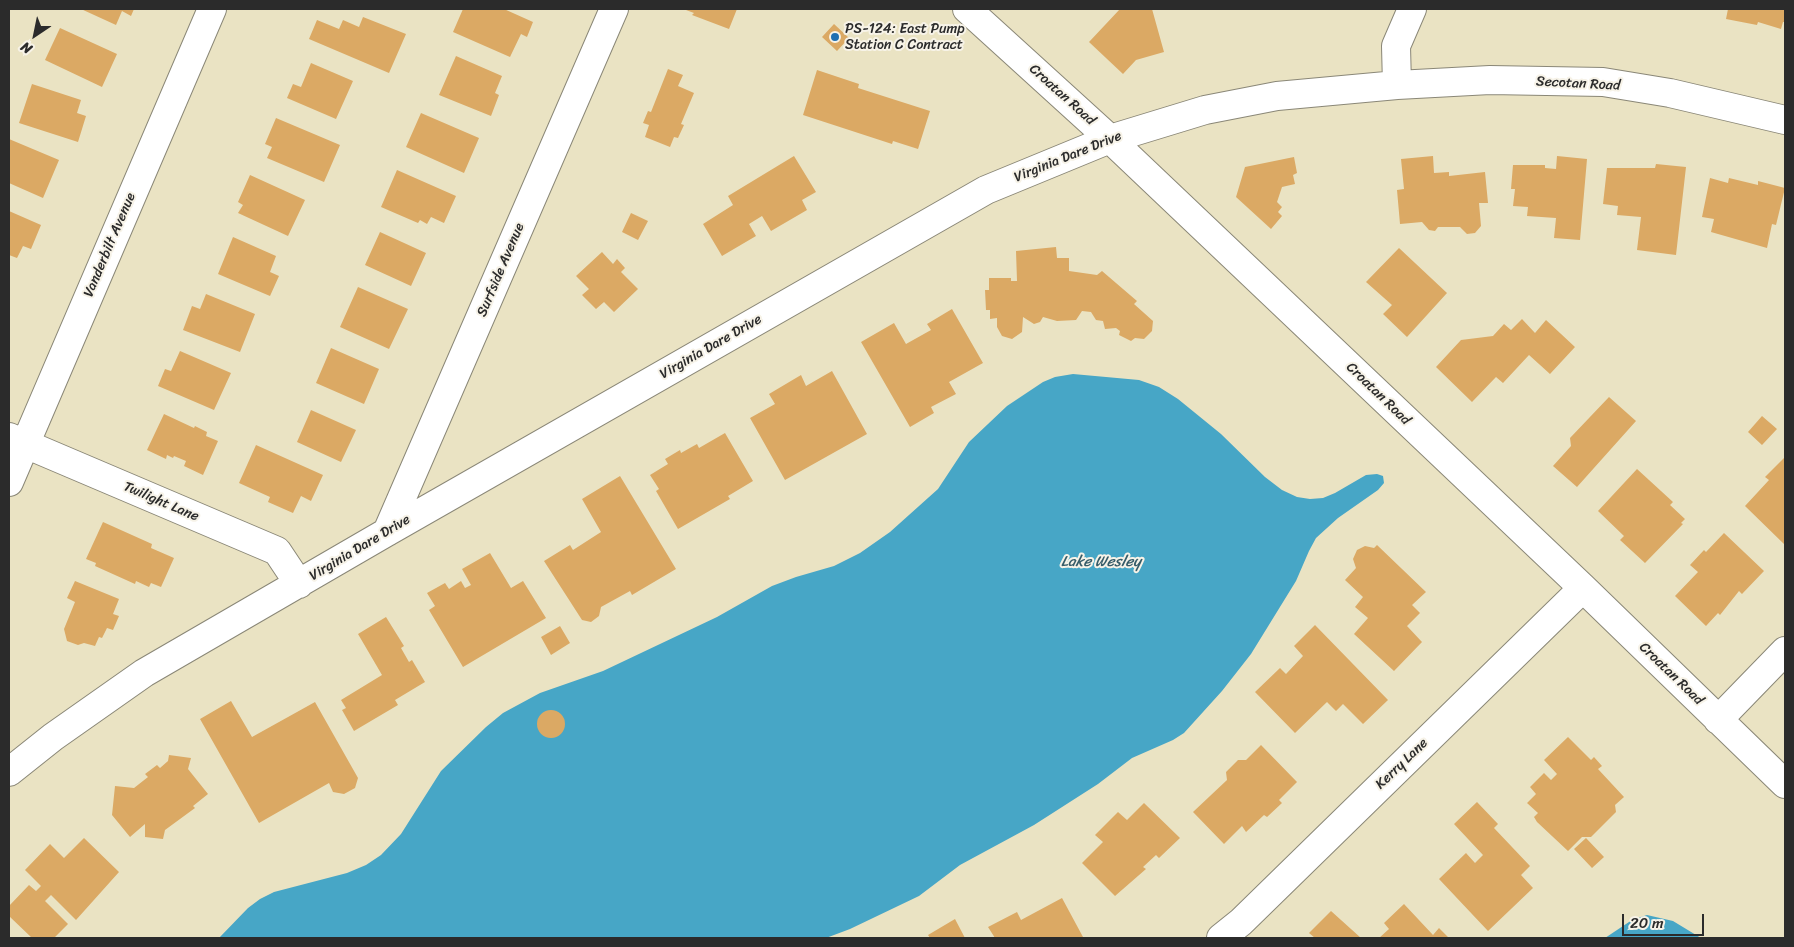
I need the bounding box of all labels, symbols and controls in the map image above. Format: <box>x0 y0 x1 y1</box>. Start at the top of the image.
north arrow <box>10 10 60 60</box>
place label: PS-124: East Pump Station C Contract <box>845 21 965 54</box>
marker: PS-124: East Pump Station C Contract <box>829 31 841 43</box>
text: N <box>15 35 37 61</box>
street label: Croatan Road <box>1026 61 1098 129</box>
street label: Secotan Road <box>1535 73 1621 95</box>
street label: Virginia Dare Drive <box>1012 128 1124 186</box>
street label: Vanderbilt Avenue <box>80 190 140 300</box>
street label: Surfside Avenue <box>474 221 528 319</box>
street label: Virginia Dare Drive <box>657 311 765 383</box>
street label: Croatan Road <box>1342 359 1414 429</box>
street label: Twilight Lane <box>121 479 201 525</box>
street label: Virginia Dare Drive <box>307 511 413 585</box>
water label: Lake Wesley <box>1061 553 1141 571</box>
street label: Croatan Road <box>1635 639 1707 709</box>
street label: Kerry Lane <box>1372 735 1432 793</box>
scale bar <box>1624 904 1706 936</box>
text: 20 m <box>1630 910 1664 936</box>

